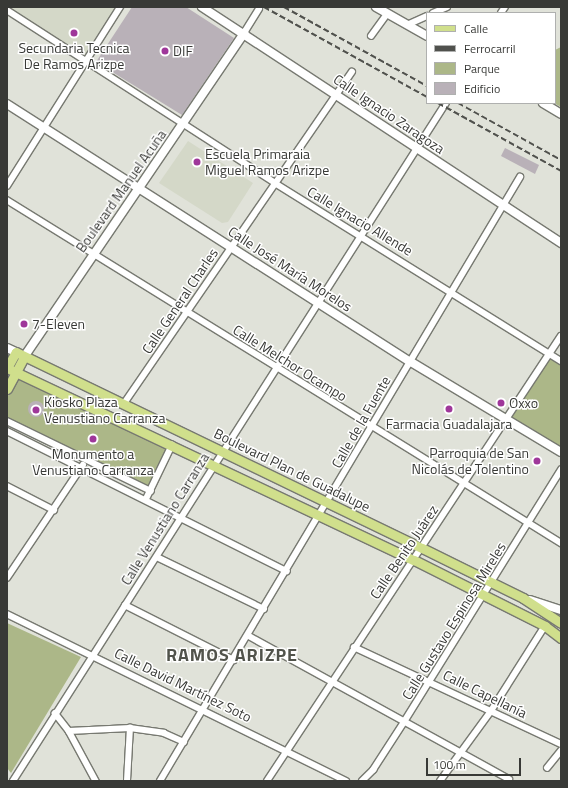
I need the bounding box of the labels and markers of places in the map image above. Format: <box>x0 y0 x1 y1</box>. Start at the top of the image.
marker: Secundaria Tecnica De Ramos Arizpe <box>69 28 79 38</box>
place label: Secundaria Tecnica De Ramos Arizpe <box>18 40 130 72</box>
place label: DIF <box>173 43 193 59</box>
marker: DIF <box>160 46 170 56</box>
place label: Escuela Primaraia Miguel Ramos Arizpe <box>205 146 329 178</box>
marker: Escuela Primaraia Miguel Ramos Arizpe <box>192 157 202 167</box>
place label: 7-Eleven <box>32 316 85 332</box>
marker: 7-Eleven <box>19 319 29 329</box>
place label: Kiosko Plaza Venustiano Carranza <box>44 394 165 426</box>
place label: Oxxo <box>509 395 538 411</box>
marker: Oxxo <box>496 398 506 408</box>
marker: Farmacia Guadalajara <box>444 404 454 414</box>
marker: Kiosko Plaza Venustiano Carranza <box>31 405 41 415</box>
place label: Farmacia Guadalajara <box>386 416 512 432</box>
marker: Monumento a Venustiano Carranza <box>88 434 98 444</box>
place label: Parroquia de San Nicolás de Tolentino <box>412 445 529 478</box>
place label: Monumento a Venustiano Carranza <box>32 446 154 478</box>
marker: Parroquia de San Nicolás de Tolentino <box>532 456 542 466</box>

